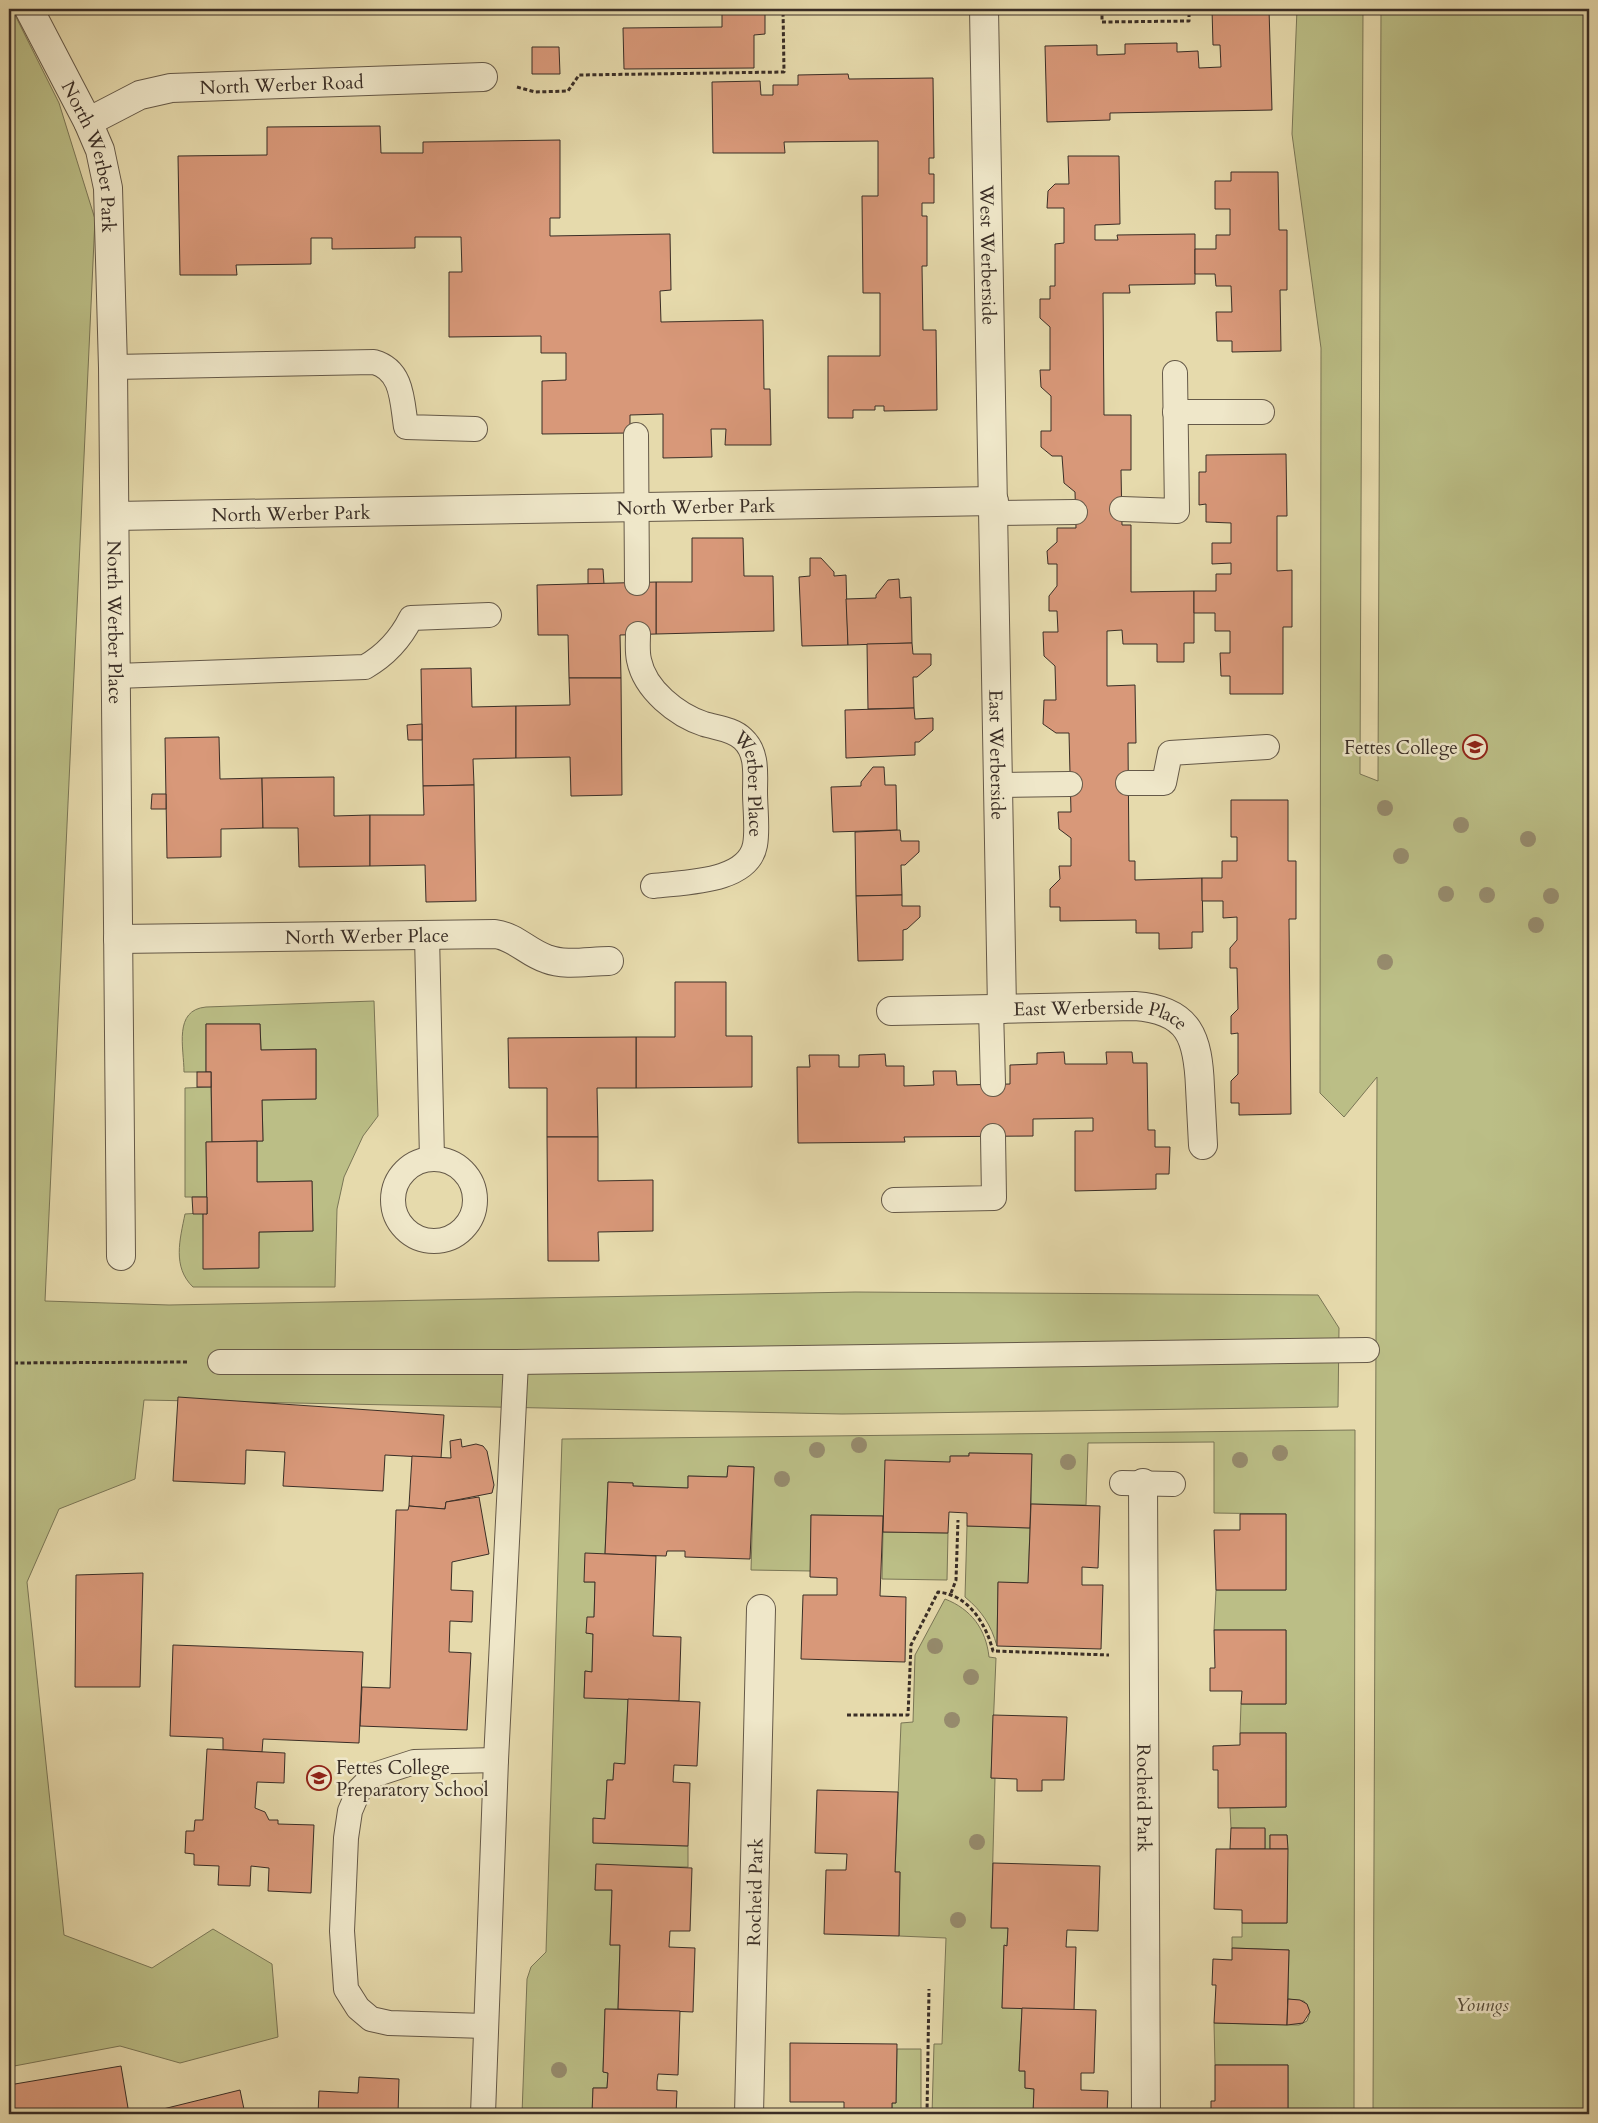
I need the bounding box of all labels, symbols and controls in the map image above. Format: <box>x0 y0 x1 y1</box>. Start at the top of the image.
street label: North Werber Road <box>199 69 364 101</box>
street label: North Werber Park <box>55 77 121 234</box>
street label: West Werberside <box>973 184 1002 325</box>
street label: North Werber Park <box>616 493 776 521</box>
street label: North Werber Park <box>211 500 372 528</box>
street label: North Werber Place <box>101 540 128 704</box>
street label: East Werberside <box>982 690 1011 820</box>
street label: Werber Place <box>727 724 768 838</box>
school or university icon: Fettes College <box>1462 734 1488 760</box>
place label: Fettes College <box>1344 735 1458 761</box>
street label: North Werber Place <box>285 923 449 951</box>
street label: East Werberside Place <box>1013 994 1194 1036</box>
street label: Rocheid Park <box>1130 1744 1157 1853</box>
place label: Fettes College Preparatory School <box>336 1755 489 1803</box>
school or university icon: Fettes College Preparatory School <box>306 1765 332 1791</box>
street label: Rocheid Park <box>741 1837 770 1947</box>
park label: Youngs <box>1455 1992 1510 2018</box>

